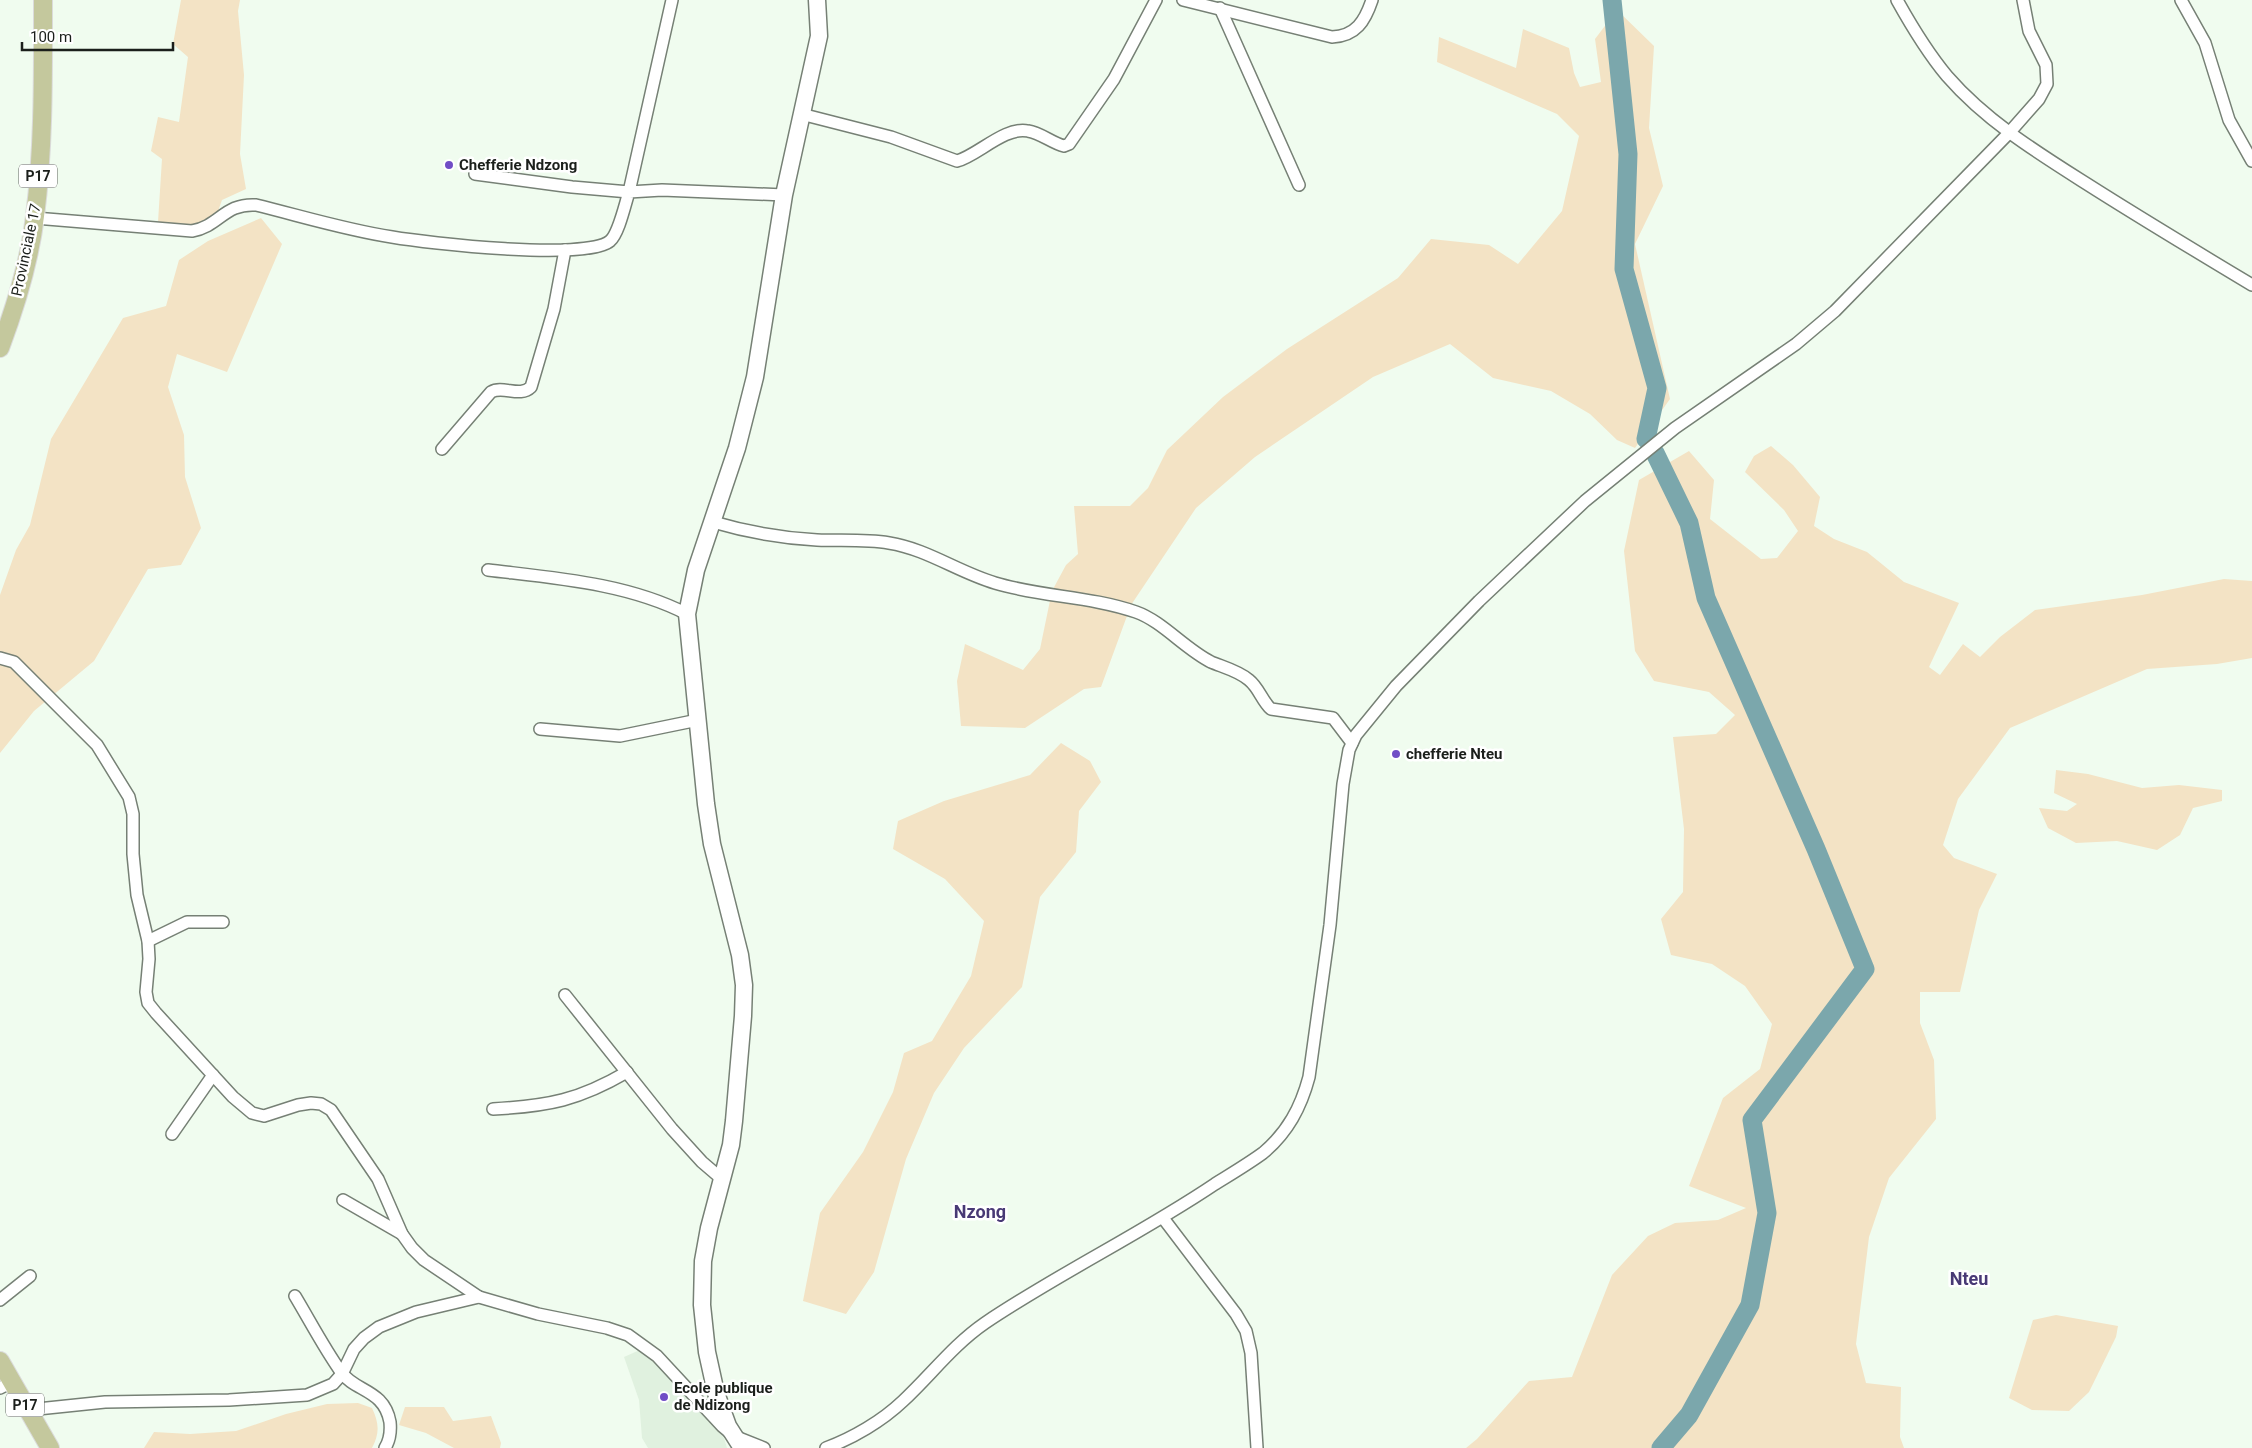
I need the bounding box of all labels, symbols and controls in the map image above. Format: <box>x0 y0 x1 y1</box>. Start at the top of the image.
scale bar <box>22 20 174 52</box>
text: 100 m <box>30 28 72 46</box>
place label: Chefferie Ndzong <box>459 156 577 174</box>
marker: Chefferie Ndzong <box>443 159 455 171</box>
road number: P17 <box>19 165 57 188</box>
street label: Provinciale 17 <box>7 202 45 298</box>
place label: chefferie Nteu <box>1406 745 1502 763</box>
marker: chefferie Nteu <box>1390 748 1402 760</box>
district label: Nzong <box>954 1201 1006 1222</box>
district label: Nteu <box>1950 1268 1988 1289</box>
place label: Ecole publique de Ndizong <box>674 1379 773 1414</box>
marker: Ecole publique de Ndizong <box>658 1391 670 1403</box>
road number: P17 <box>6 1394 44 1416</box>

